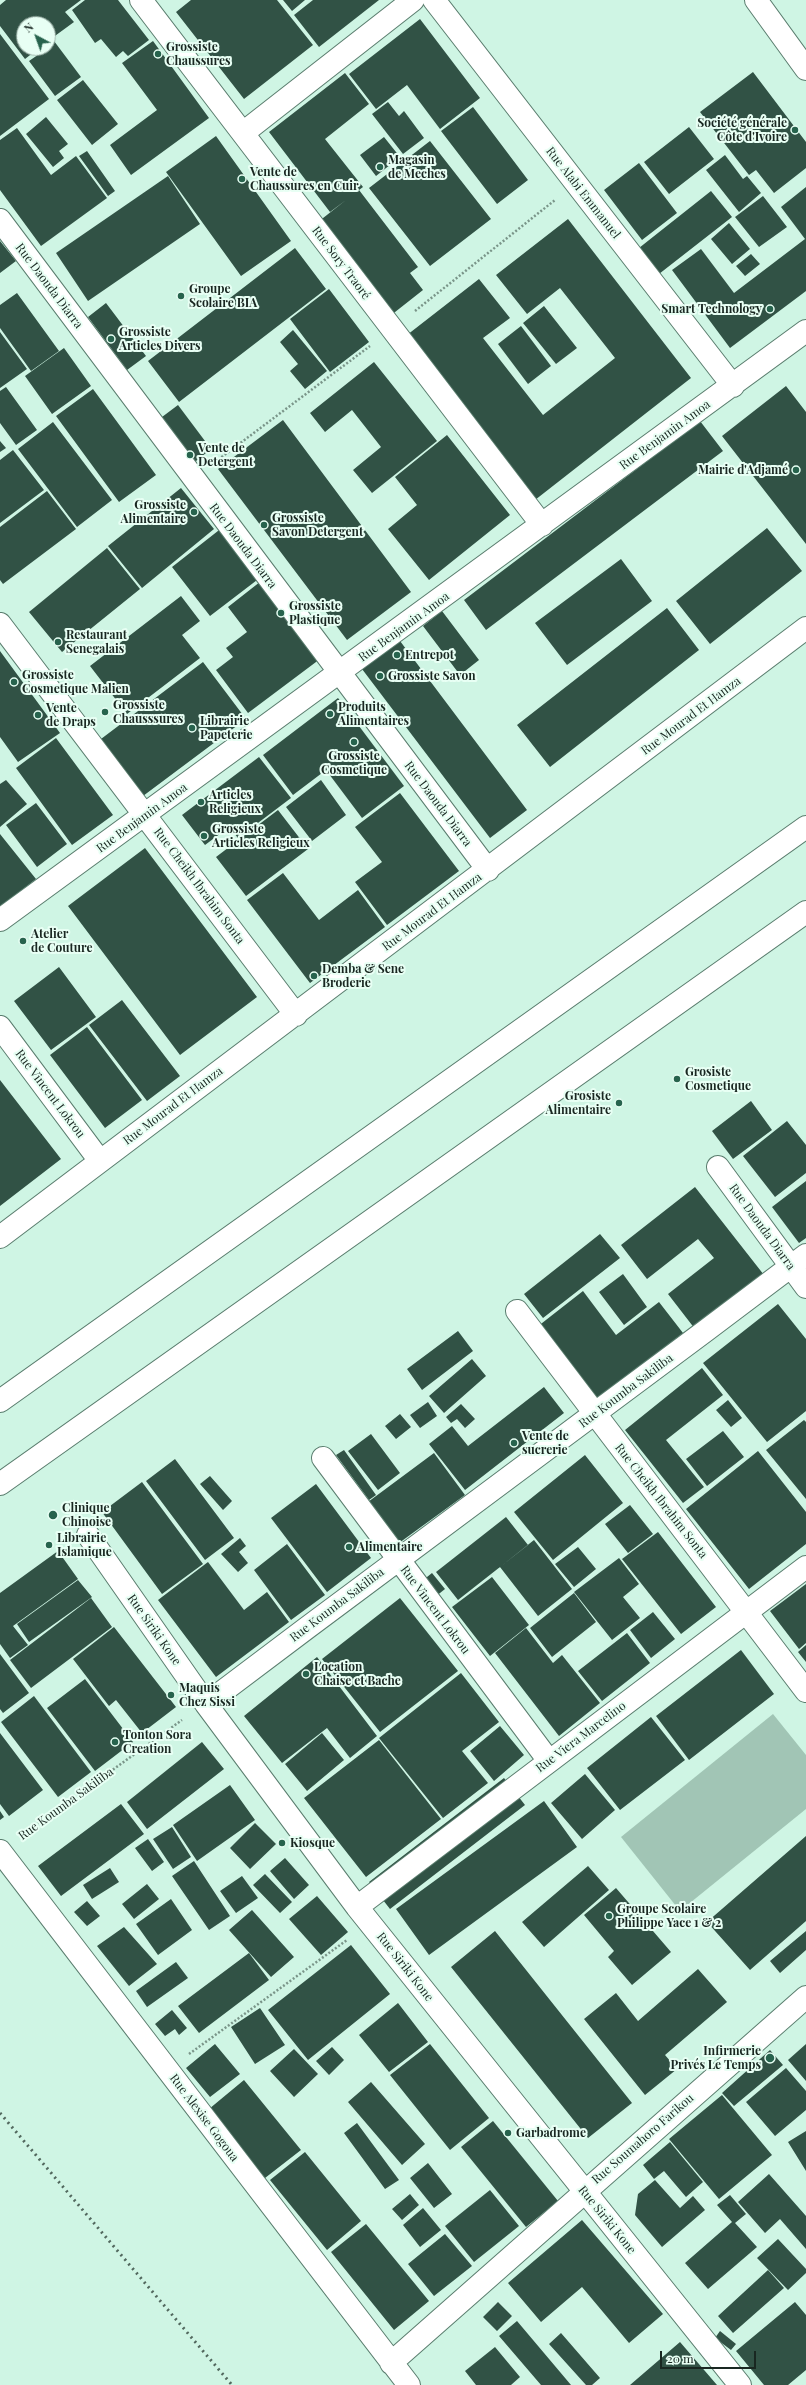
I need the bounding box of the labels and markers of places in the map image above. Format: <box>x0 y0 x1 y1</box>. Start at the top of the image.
place label: Grossiste Chaussures <box>166 40 231 68</box>
marker: Grossiste Chaussures <box>153 49 163 59</box>
place label: Société générale Côte d'Ivoire <box>697 116 787 144</box>
marker: Société générale Côte d'Ivoire <box>790 125 800 135</box>
place label: Magasin de Meches <box>388 153 446 181</box>
marker: Magasin de Meches <box>375 162 385 172</box>
place label: Vente de Chaussures en Cuir <box>250 165 359 193</box>
marker: Vente de Chaussures en Cuir <box>237 174 247 184</box>
place label: Groupe Scolaire BIA <box>189 282 257 310</box>
marker: Groupe Scolaire BIA <box>176 291 186 301</box>
place label: Smart Technology <box>661 302 762 316</box>
marker: Smart Technology <box>765 304 775 314</box>
place label: Grossiste Articles Divers <box>119 325 201 353</box>
marker: Grossiste Articles Divers <box>106 334 116 344</box>
place label: Vente de Detergent <box>198 441 253 469</box>
marker: Vente de Detergent <box>185 450 195 460</box>
place label: Mairie d'Adjamé <box>698 463 788 477</box>
marker: Mairie d'Adjamé <box>791 465 801 475</box>
place label: Grossiste Alimentaire <box>121 498 186 526</box>
marker: Grossiste Alimentaire <box>189 507 199 517</box>
place label: Grossiste Savon Detergent <box>272 511 363 539</box>
marker: Grossiste Savon Detergent <box>259 520 269 530</box>
place label: Grossiste Plastique <box>289 599 341 627</box>
marker: Grossiste Plastique <box>276 608 286 618</box>
place label: Restaurant Senegalais <box>66 628 127 656</box>
marker: Restaurant Senegalais <box>53 637 63 647</box>
place label: Entrepot <box>405 648 454 662</box>
marker: Entrepot <box>392 650 402 660</box>
place label: Grossiste Cosmetique Malien <box>22 668 129 696</box>
place label: Grossiste Savon <box>388 669 476 683</box>
marker: Grossiste Savon <box>375 671 385 681</box>
marker: Grossiste Cosmetique Malien <box>9 677 19 687</box>
place label: Grossiste Chausssures <box>113 698 183 726</box>
place label: Produits Alimentaires <box>338 700 409 728</box>
place label: Vente de Draps <box>46 701 96 729</box>
marker: Grossiste Chausssures <box>100 707 110 717</box>
marker: Produits Alimentaires <box>325 709 335 719</box>
marker: Vente de Draps <box>33 710 43 720</box>
place label: Librairie Papeterie <box>200 714 253 742</box>
marker: Librairie Papeterie <box>187 723 197 733</box>
marker: Grossiste Cosmetique <box>349 737 359 747</box>
place label: Grossiste Cosmetique <box>321 749 387 777</box>
place label: Articles Religieux <box>209 788 261 816</box>
marker: Articles Religieux <box>196 797 206 807</box>
place label: Grossiste Articles Religieux <box>212 822 310 850</box>
marker: Grossiste Articles Religieux <box>199 831 209 841</box>
place label: Atelier de Couture <box>31 927 93 955</box>
marker: Atelier de Couture <box>18 936 28 946</box>
place label: Demba & Sene Broderie <box>322 962 404 990</box>
marker: Demba & Sene Broderie <box>309 971 319 981</box>
place label: Grosiste Cosmetique <box>685 1065 751 1093</box>
marker: Grosiste Cosmetique <box>672 1074 682 1084</box>
place label: Grosiste Alimentaire <box>546 1089 611 1117</box>
marker: Grosiste Alimentaire <box>614 1098 624 1108</box>
place label: Vente de sucrerie <box>522 1429 569 1457</box>
marker: Vente de sucrerie <box>509 1438 519 1448</box>
place label: Clinique Chinoise <box>62 1501 111 1529</box>
marker: Clinique Chinoise <box>47 1509 59 1521</box>
place label: Librairie Islamique <box>57 1531 112 1559</box>
marker: Librairie Islamique <box>44 1540 54 1550</box>
place label: Alimentaire <box>357 1540 422 1554</box>
marker: Alimentaire <box>344 1542 354 1552</box>
place label: Location Chaise et Bache <box>314 1660 401 1688</box>
marker: Location Chaise et Bache <box>301 1669 311 1679</box>
place label: Maquis Chez Sissi <box>179 1681 235 1709</box>
marker: Maquis Chez Sissi <box>166 1690 176 1700</box>
place label: Tonton Sora Creation <box>123 1728 191 1756</box>
marker: Tonton Sora Creation <box>110 1737 120 1747</box>
place label: Kiosque <box>290 1836 335 1850</box>
marker: Kiosque <box>277 1838 287 1848</box>
place label: Groupe Scolaire Philippe Yace 1 & 2 <box>617 1902 721 1930</box>
marker: Groupe Scolaire Philippe Yace 1 & 2 <box>604 1911 614 1921</box>
place label: Infirmerie Privés Le Temps <box>670 2044 761 2072</box>
marker: Infirmerie Privés Le Temps <box>764 2052 776 2064</box>
place label: Garbadrome <box>516 2126 586 2140</box>
marker: Garbadrome <box>503 2128 513 2138</box>

